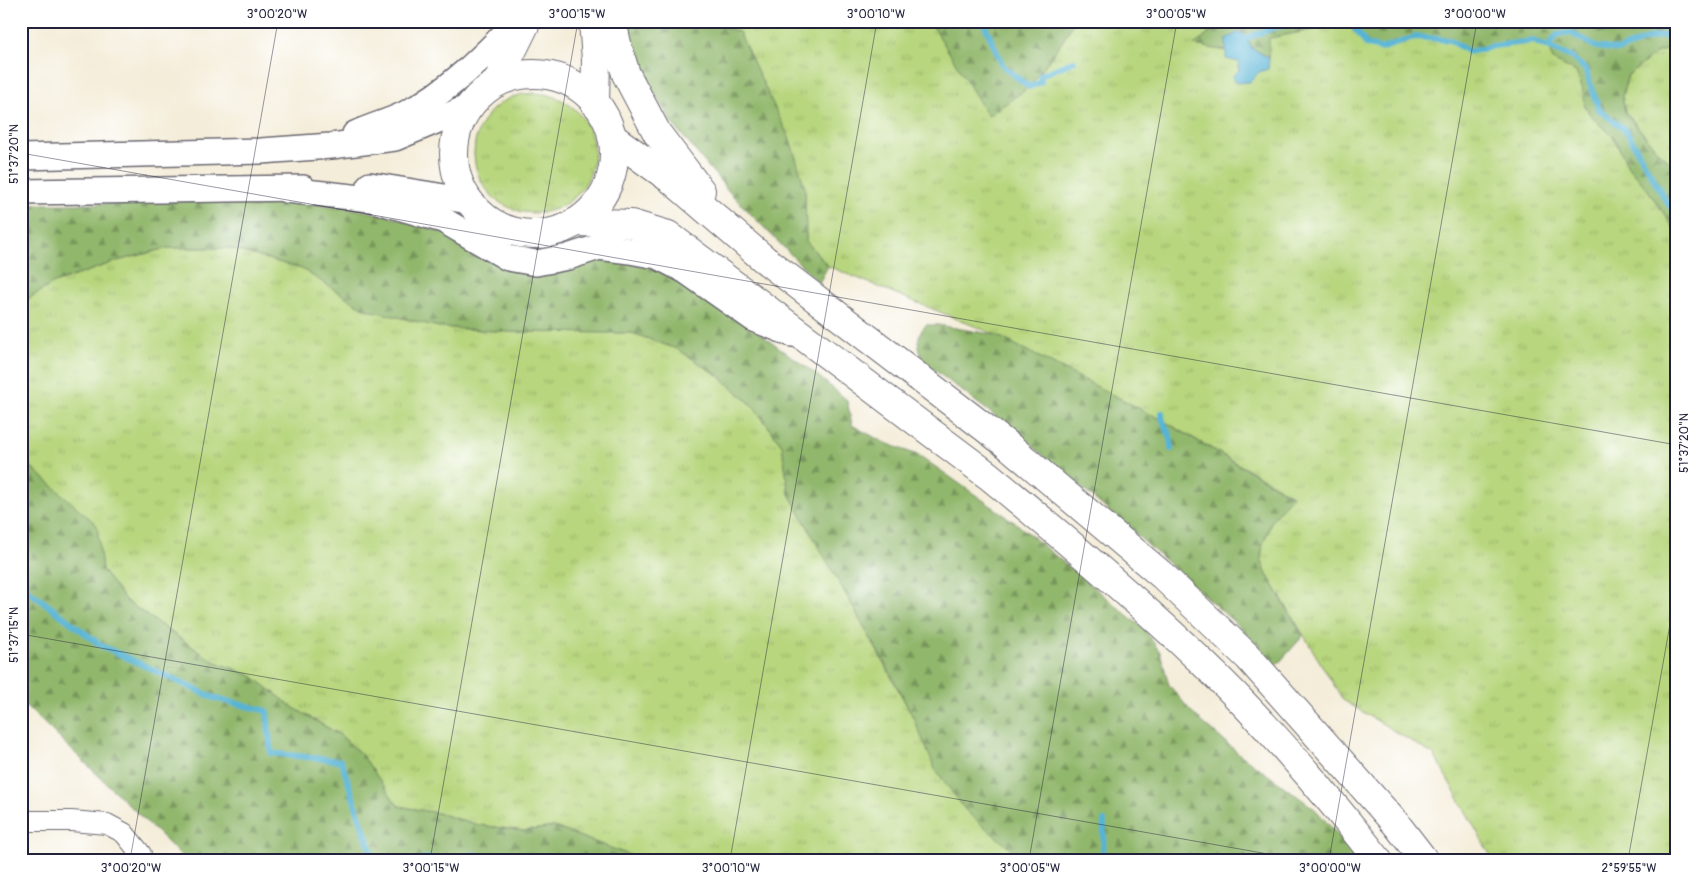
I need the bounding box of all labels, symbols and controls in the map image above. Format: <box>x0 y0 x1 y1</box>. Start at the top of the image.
text: 3°00'20"W <box>247 7 307 22</box>
text: 3°00'15"W <box>548 7 606 22</box>
text: 3°00'10"W <box>847 7 905 22</box>
text: 3°00'05"W <box>1146 7 1206 22</box>
text: 3°00'00"W <box>1444 7 1506 22</box>
text: 51°37'20"N <box>7 124 22 184</box>
text: 51°37'20"N <box>1677 413 1692 473</box>
text: 51°37'15"N <box>7 607 22 663</box>
text: 3°00'20"W <box>101 861 161 876</box>
text: 3°00'15"W <box>402 861 460 876</box>
text: 3°00'10"W <box>702 861 760 876</box>
text: 3°00'05"W <box>1000 861 1060 876</box>
text: 3°00'00"W <box>1299 861 1361 876</box>
text: 2°59'55"W <box>1601 861 1657 876</box>

